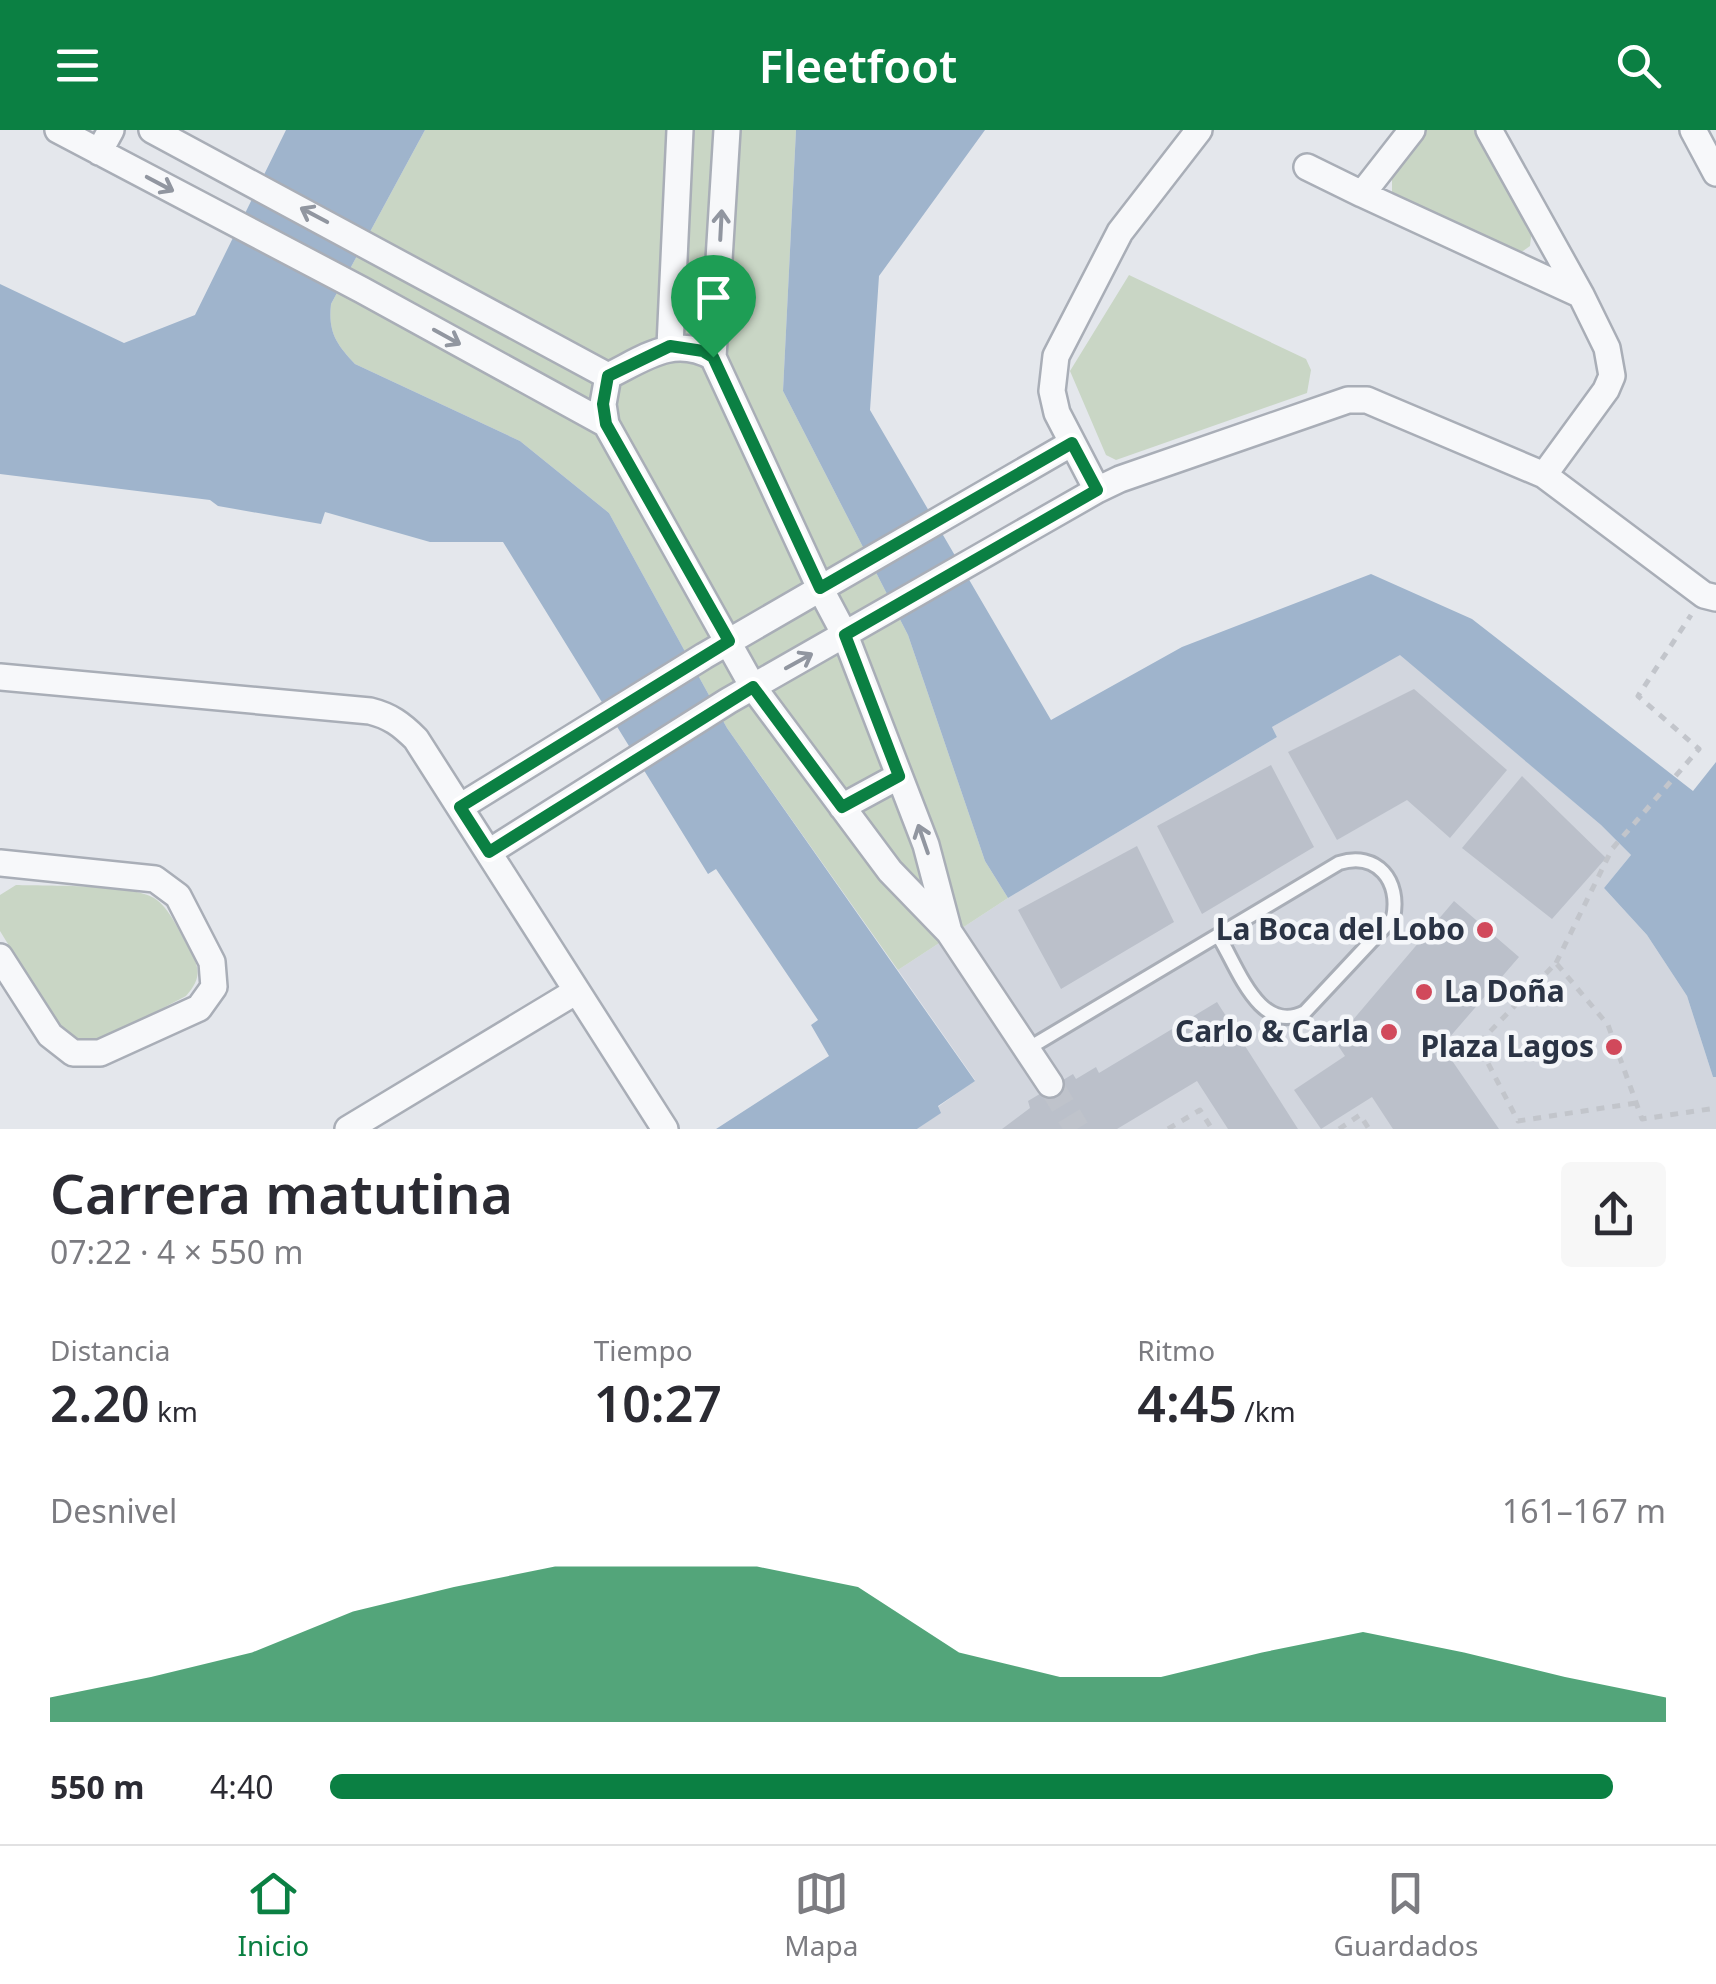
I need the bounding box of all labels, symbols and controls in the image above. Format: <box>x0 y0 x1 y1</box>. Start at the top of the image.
text: Fleetfoot <box>759 35 957 96</box>
icon: menu <box>50 38 105 93</box>
icon: search <box>1611 38 1666 93</box>
one-way arrow <box>145 175 175 195</box>
one-way arrow <box>299 204 329 224</box>
one-way arrow <box>712 209 731 241</box>
pin <box>671 255 756 358</box>
icon: arrive <box>686 270 741 325</box>
one-way arrow <box>432 328 462 347</box>
one-way arrow <box>783 650 813 670</box>
one-way arrow <box>912 823 930 855</box>
place label: La Boca del Lobo <box>1216 908 1465 949</box>
marker: La Boca del Lobo <box>1474 919 1496 941</box>
place label: La Doña <box>1444 970 1565 1011</box>
marker: La Doña <box>1413 981 1435 1003</box>
place label: Carlo & Carla <box>1175 1010 1369 1051</box>
marker: Carlo & Carla <box>1378 1021 1400 1043</box>
place label: Plaza Lagos <box>1420 1025 1594 1066</box>
marker: Plaza Lagos <box>1603 1036 1625 1058</box>
text: Carrera matutina <box>50 1155 513 1230</box>
button: share <box>1561 1162 1666 1267</box>
text: 07:22 · 4 × 550 m <box>50 1230 303 1273</box>
text: Distancia <box>50 1331 171 1369</box>
text: Tiempo <box>594 1331 693 1369</box>
text: Ritmo <box>1137 1331 1215 1369</box>
text: 2.20 <box>50 1369 150 1437</box>
text: 10:27 <box>594 1369 722 1437</box>
text: 4:45 <box>1137 1369 1237 1437</box>
text: km <box>150 1392 198 1430</box>
text: /km <box>1237 1392 1296 1430</box>
text: Desnivel <box>50 1489 177 1532</box>
text: 161–167 m <box>1502 1489 1666 1532</box>
text: 550 m <box>50 1765 144 1808</box>
text: 4:40 <box>210 1765 274 1808</box>
tab: Inicio <box>238 1866 309 1964</box>
tab: Mapa <box>784 1866 858 1964</box>
tab: Guardados <box>1334 1866 1478 1964</box>

